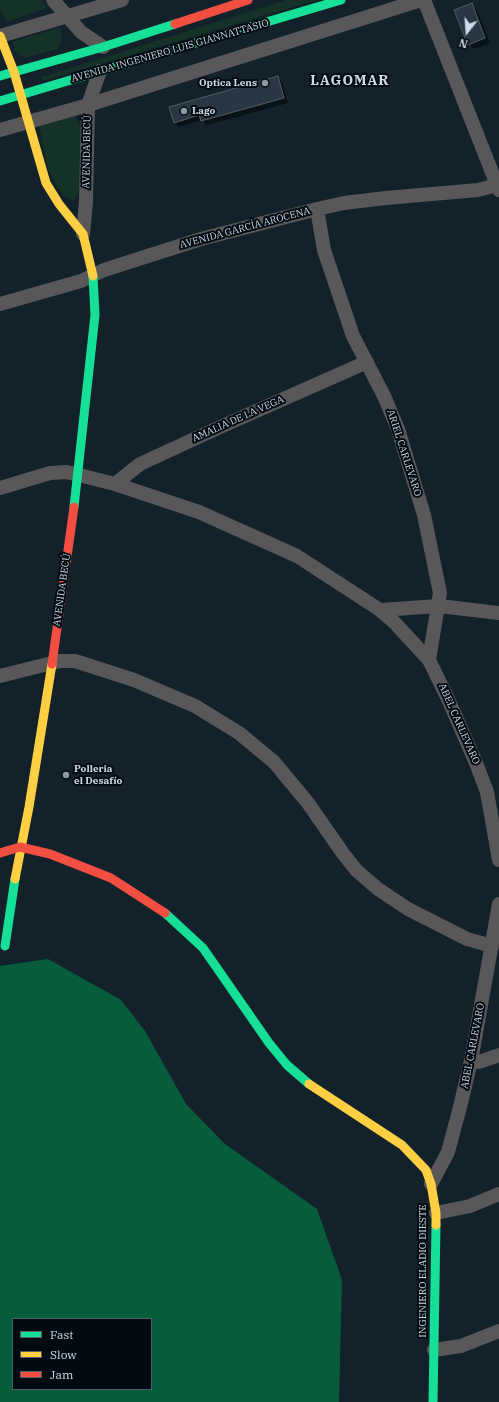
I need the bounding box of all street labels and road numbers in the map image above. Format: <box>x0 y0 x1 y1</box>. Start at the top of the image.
street label: AVENIDA INGENIERO LUIS GIANNATTASIO <box>70 17 270 85</box>
street label: AVENIDA BECÚ <box>80 115 94 189</box>
street label: AVENIDA GARCÍA AROCENA <box>178 205 312 251</box>
street label: AMALIA DE LA VEGA <box>190 393 286 445</box>
street label: ARIEL CARLEVARO <box>384 408 424 498</box>
street label: AVENIDA BECÚ <box>51 553 73 627</box>
street label: ABEL CARLEVARO <box>436 682 482 766</box>
street label: ABEL CARLEVARO <box>459 1002 487 1090</box>
street label: INGENIERO ELADIO DIESTE <box>417 1204 429 1338</box>

